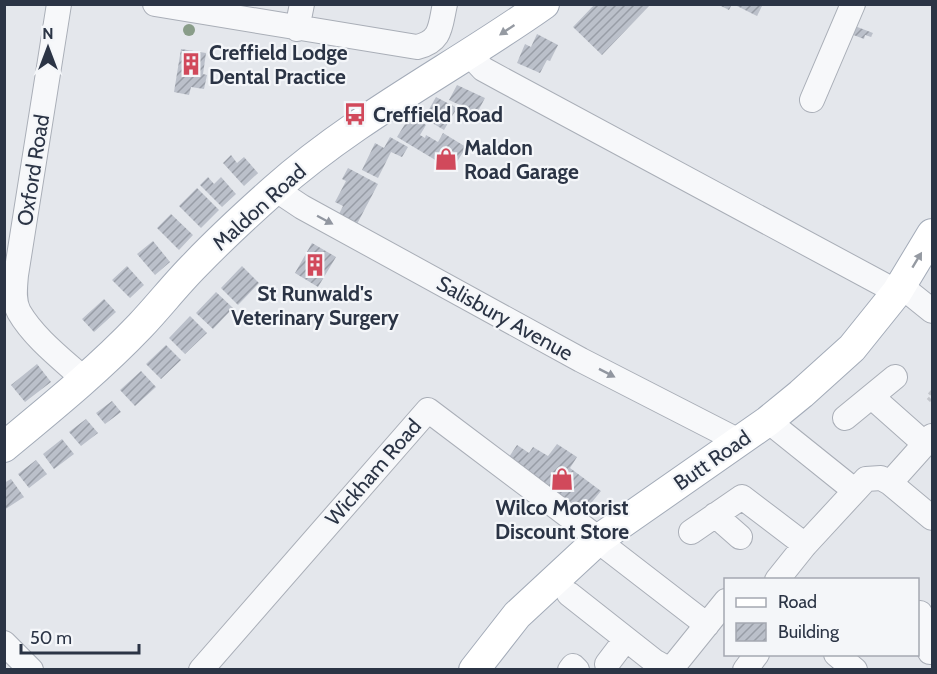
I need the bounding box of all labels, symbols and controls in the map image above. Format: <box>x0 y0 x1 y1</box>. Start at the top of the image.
north arrow <box>18 18 78 78</box>
text: N <box>42 24 54 43</box>
one-way arrow <box>499 24 515 35</box>
place label: Creffield Lodge Dental Practice <box>209 40 348 89</box>
building icon: Creffield Lodge Dental Practice <box>178 51 204 77</box>
bus stop icon: Creffield Road <box>342 101 368 127</box>
place label: Creffield Road <box>373 102 503 127</box>
street label: Oxford Road <box>12 112 54 228</box>
place label: Maldon Road Garage <box>464 135 579 184</box>
shop icon: Maldon Road Garage <box>433 146 459 172</box>
street label: Maldon Road <box>207 159 311 255</box>
one-way arrow <box>317 215 334 225</box>
building icon: St Runwald's Veterinary Surgery <box>302 252 328 278</box>
one-way arrow <box>911 252 922 268</box>
street label: Salisbury Avenue <box>433 270 578 366</box>
place label: St Runwald's Veterinary Surgery <box>231 281 400 330</box>
one-way arrow <box>598 368 615 378</box>
street label: Wickham Road <box>320 413 426 531</box>
street label: Butt Road <box>669 425 755 495</box>
shop icon: Wilco Motorist Discount Store <box>549 466 575 492</box>
place label: Wilco Motorist Discount Store <box>495 495 629 544</box>
legend <box>724 578 919 656</box>
text: Road <box>778 591 817 613</box>
scale bar <box>21 617 140 655</box>
text: Building <box>778 621 840 643</box>
text: 50 m <box>30 627 72 649</box>

